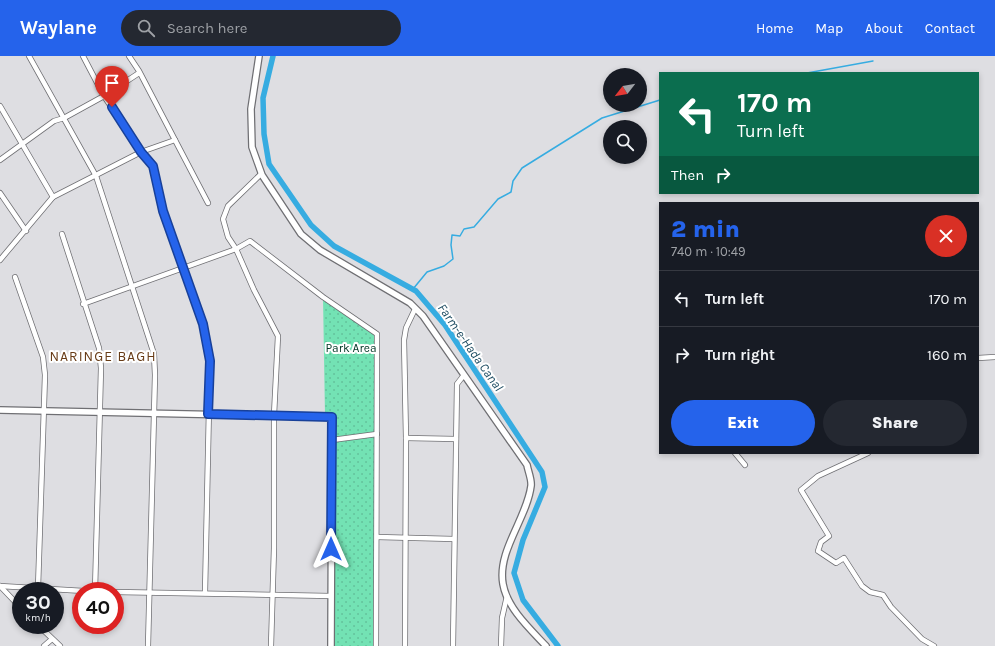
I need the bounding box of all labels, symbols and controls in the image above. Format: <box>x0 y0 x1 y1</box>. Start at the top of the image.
search box <box>121 10 401 46</box>
text: Waylane <box>20 17 97 39</box>
icon: search <box>135 17 157 39</box>
text: Search here <box>167 19 247 37</box>
text: Home <box>756 20 793 37</box>
text: Map <box>815 20 843 37</box>
text: About <box>865 20 903 37</box>
text: Contact <box>925 20 975 37</box>
pin <box>95 66 129 107</box>
north arrow <box>603 68 647 112</box>
map controls <box>603 68 647 164</box>
icon: arrive <box>101 72 123 94</box>
text: 170 m <box>737 86 812 119</box>
icon: left <box>671 88 723 140</box>
button: search <box>603 120 647 164</box>
text: Turn left <box>737 120 805 142</box>
icon: right <box>712 164 734 186</box>
text: Then <box>671 166 704 184</box>
text: 2 min <box>671 215 740 243</box>
button: close <box>925 215 967 257</box>
text: 740 m · 10:49 <box>671 244 746 259</box>
icon: left <box>671 288 693 310</box>
text: Turn left <box>705 290 764 308</box>
text: 170 m <box>929 290 967 308</box>
water label: Farm-e-Hada Canal <box>435 301 506 394</box>
park label: Park Area <box>325 341 377 355</box>
icon: right <box>671 344 693 366</box>
text: Turn right <box>705 346 775 364</box>
text: 160 m <box>927 346 967 364</box>
district label: NARINGE BAGH <box>49 348 157 365</box>
button: Exit <box>671 400 815 446</box>
button: Share <box>823 400 967 446</box>
position arrow <box>310 528 352 570</box>
speed limit sign: 40 <box>72 582 124 634</box>
text: 30 <box>25 591 51 614</box>
text: km/h <box>25 612 51 624</box>

